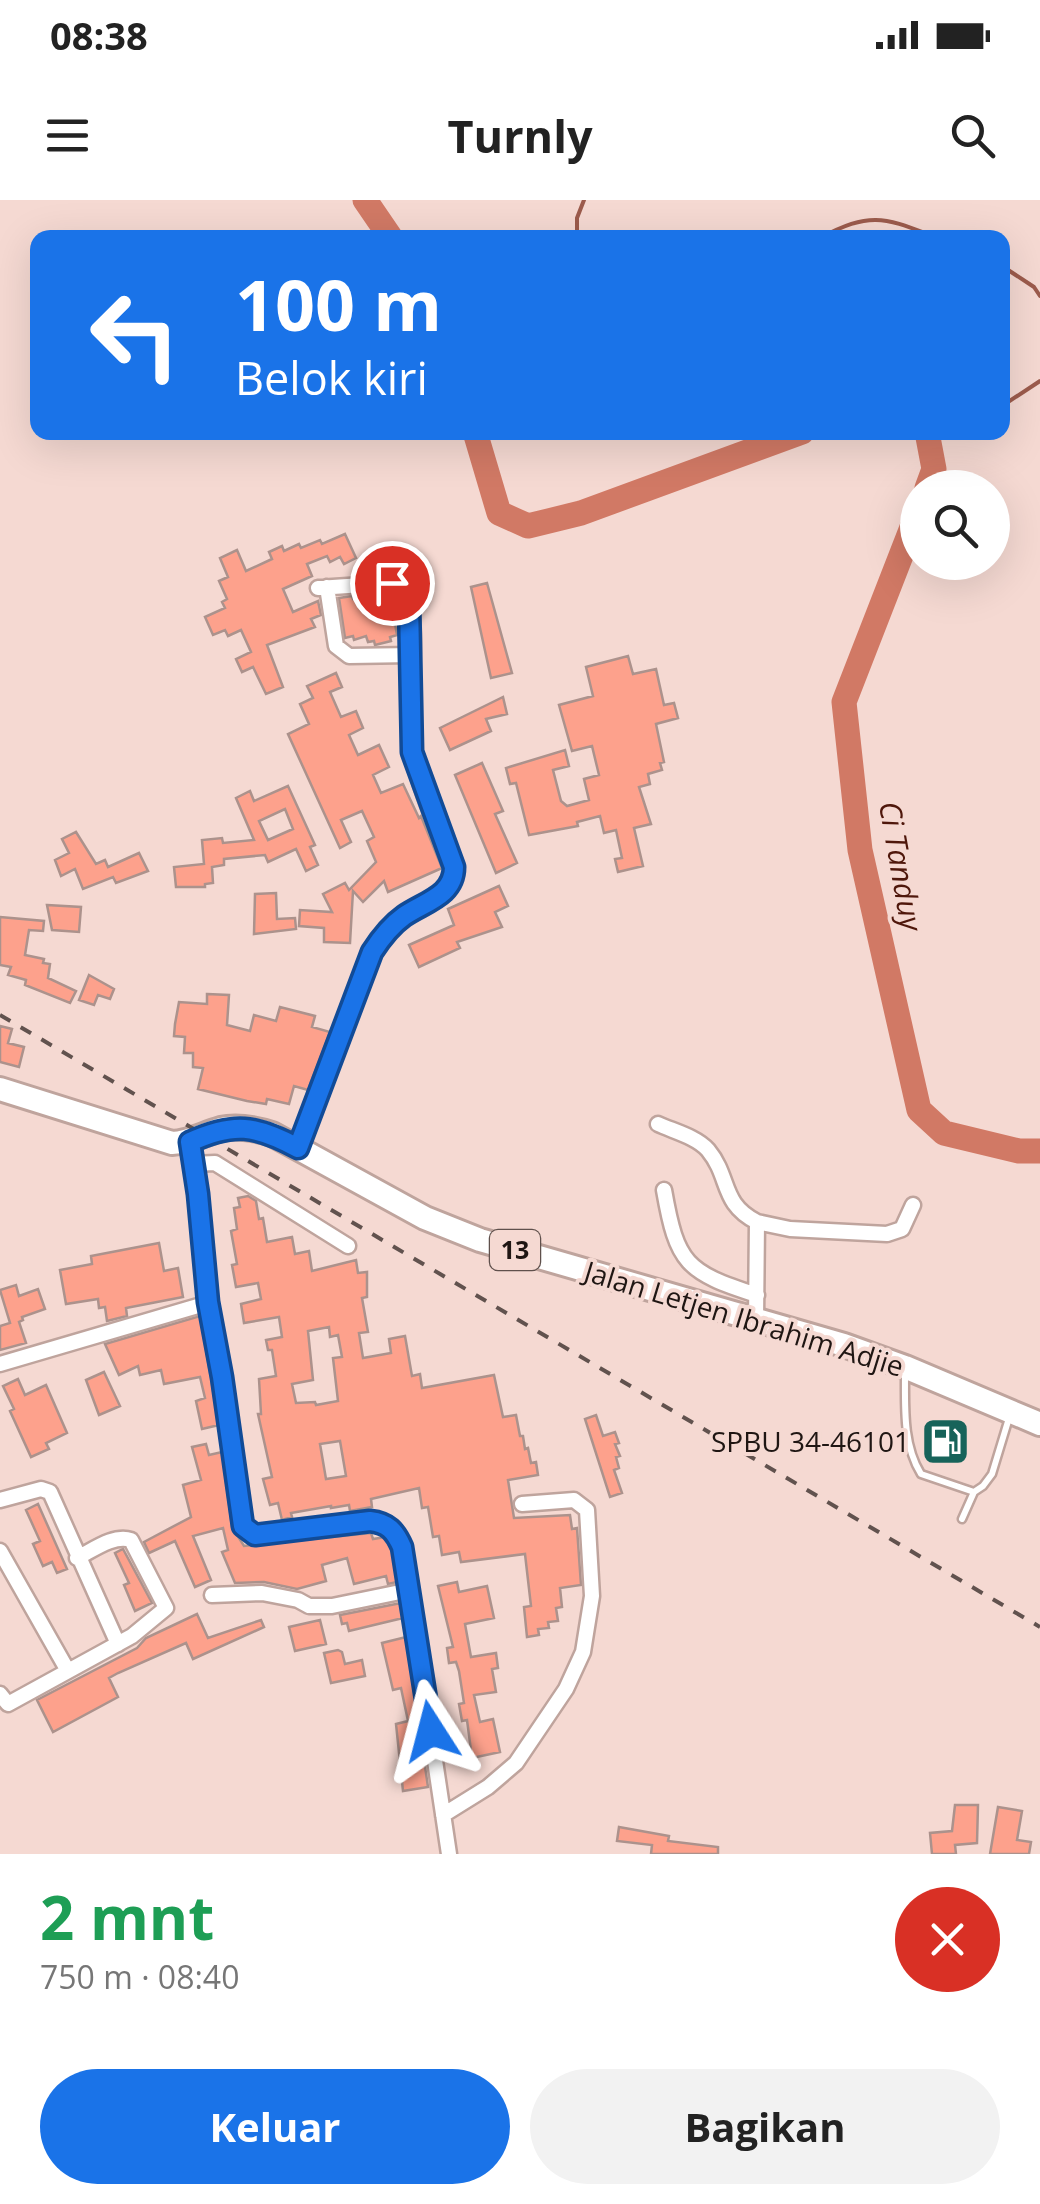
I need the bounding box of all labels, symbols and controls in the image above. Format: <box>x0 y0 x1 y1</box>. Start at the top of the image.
text: 08:38 <box>50 9 148 61</box>
text: Turnly <box>448 105 592 166</box>
icon: menu <box>40 108 95 163</box>
icon: search <box>945 108 1000 163</box>
text: 100 m <box>235 256 442 352</box>
icon: left <box>70 270 200 400</box>
text: Belok kiri <box>235 347 428 408</box>
map controls <box>900 470 1010 580</box>
button: search <box>900 470 1010 580</box>
pin <box>350 541 435 626</box>
icon: arrive <box>365 556 420 611</box>
water label: Ci Tanduy <box>870 798 933 936</box>
road number: 13 <box>490 1230 540 1270</box>
street label: Jalan Letjen Ibrahim Adjie <box>577 1250 908 1385</box>
fuel station icon: SPBU 34-46101 <box>919 1416 971 1468</box>
place label: SPBU 34-46101 <box>711 1422 910 1460</box>
position arrow <box>379 1679 483 1783</box>
text: 2 mnt <box>40 1876 214 1958</box>
button: close <box>895 1887 1000 1992</box>
text: 750 m · 08:40 <box>40 1955 239 1998</box>
button: Keluar <box>40 2069 510 2184</box>
button: Bagikan <box>530 2069 1000 2184</box>

